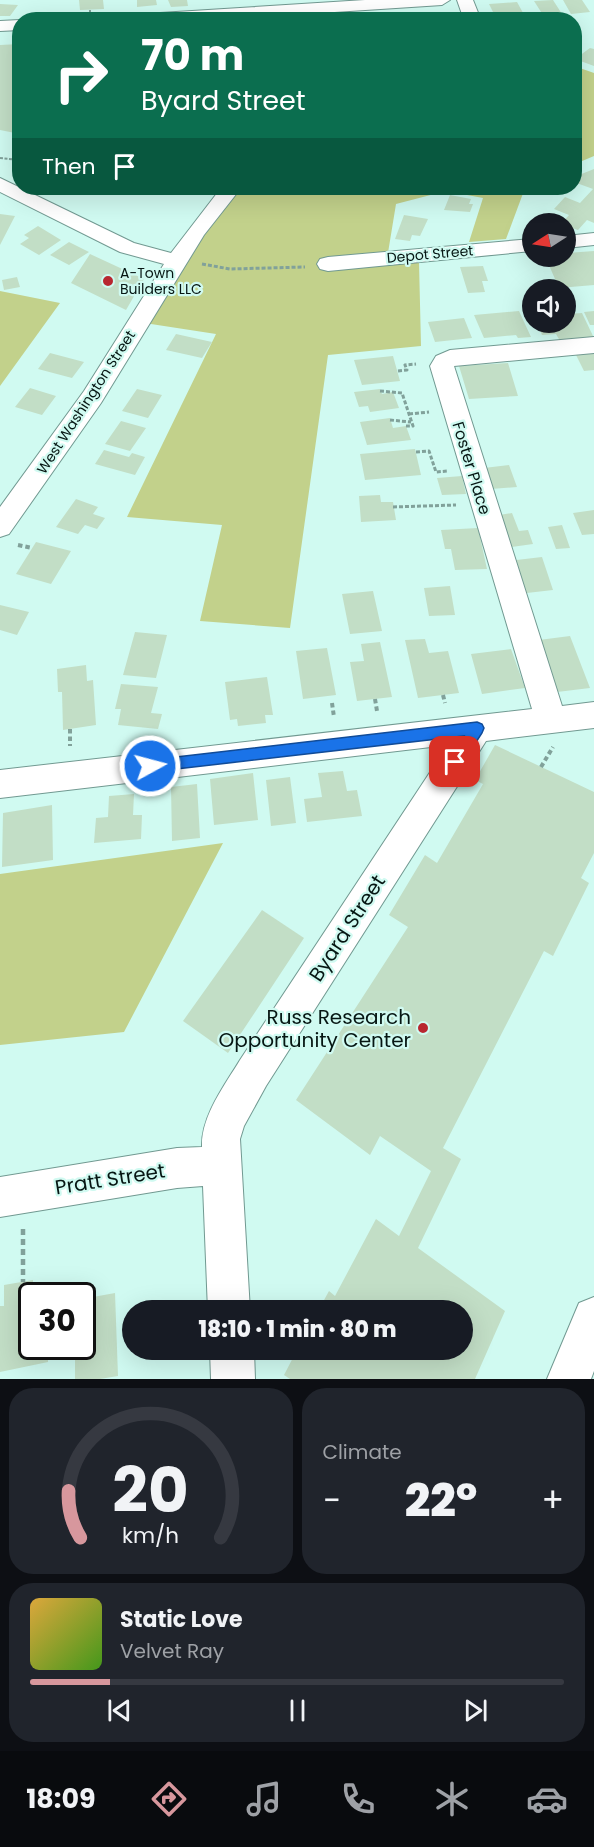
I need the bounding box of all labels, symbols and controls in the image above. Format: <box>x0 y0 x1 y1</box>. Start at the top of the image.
text: 70 m <box>141 26 244 85</box>
icon: right <box>42 36 120 114</box>
text: Byard Street <box>141 82 306 119</box>
icon: arrive <box>108 150 141 183</box>
text: Then <box>42 151 96 182</box>
north arrow <box>522 213 576 267</box>
map controls <box>522 213 576 333</box>
street label: Depot Street <box>386 240 474 268</box>
place label: A-Town Builders LLC <box>120 263 202 299</box>
marker: A-Town Builders LLC <box>101 274 115 288</box>
button: sound <box>522 279 576 333</box>
street label: West Washington Street <box>32 326 140 478</box>
street label: Foster Place <box>446 419 497 518</box>
position arrow <box>118 734 182 798</box>
pin <box>429 736 480 787</box>
icon: arrive <box>438 745 471 778</box>
street label: Byard Street <box>302 869 392 987</box>
place label: Russ Research Opportunity Center <box>219 1003 411 1054</box>
marker: Russ Research Opportunity Center <box>416 1021 430 1035</box>
street label: Pratt Street <box>53 1156 167 1202</box>
speed limit sign: 30 <box>18 1282 96 1360</box>
text: 18:10 · 1 min · 80 m <box>198 1314 397 1345</box>
text: Climate <box>323 1438 402 1466</box>
text: 20 <box>113 1446 189 1534</box>
text: 22° <box>405 1469 477 1532</box>
text: − <box>323 1477 341 1524</box>
text: + <box>541 1477 564 1524</box>
text: km/h <box>122 1520 179 1551</box>
text: Static Love <box>120 1604 243 1635</box>
text: Velvet Ray <box>120 1637 224 1665</box>
icon: previous <box>103 1694 136 1727</box>
icon: pause <box>281 1694 314 1727</box>
icon: next <box>459 1694 492 1727</box>
icon: directions <box>148 1778 190 1820</box>
icon: music <box>243 1778 285 1820</box>
icon: phone <box>337 1778 379 1820</box>
icon: climate <box>431 1778 473 1820</box>
icon: car <box>526 1778 568 1820</box>
text: 18:09 <box>26 1780 96 1817</box>

